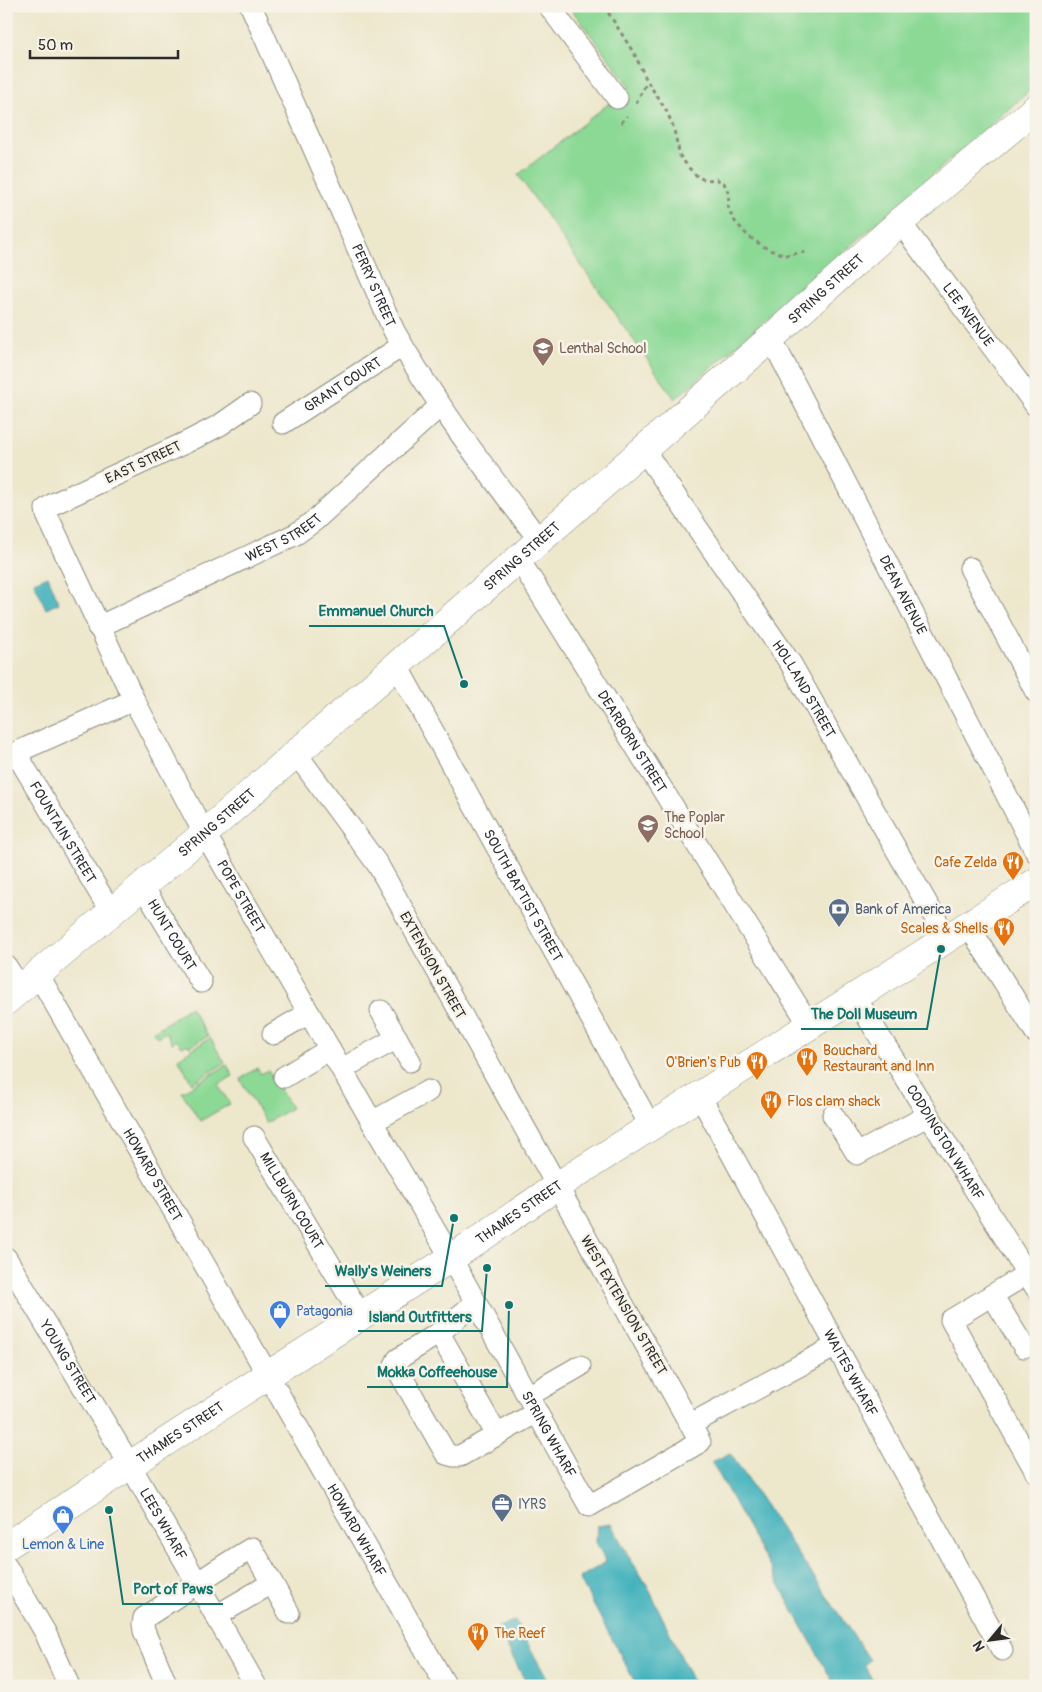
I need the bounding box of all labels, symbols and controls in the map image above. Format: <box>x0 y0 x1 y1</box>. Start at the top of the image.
scale bar <box>30 28 178 60</box>
text: 50 m <box>38 36 73 55</box>
street label: PERRY STREET <box>348 241 399 330</box>
street label: SPRING STREET <box>785 251 868 328</box>
street label: LEE AVENUE <box>939 280 997 350</box>
school or university icon: Lenthal School <box>531 336 555 367</box>
place label: Lenthal School <box>559 340 647 357</box>
street label: GRANT COURT <box>301 353 385 416</box>
street label: EAST STREET <box>103 437 184 487</box>
street label: WEST STREET <box>243 510 326 566</box>
street label: SPRING STREET <box>480 518 564 595</box>
street label: DEAN AVENUE <box>876 553 930 638</box>
callout: Emmanuel Church <box>309 596 444 626</box>
text: Emmanuel Church <box>318 602 434 621</box>
street label: HOLLAND STREET <box>768 637 839 741</box>
street label: DEARBORN STREET <box>594 687 670 796</box>
street label: FOUNTAIN STREET <box>26 778 100 886</box>
street label: SPRING STREET <box>175 785 259 861</box>
place label: The Poplar School <box>664 809 725 842</box>
school or university icon: The Poplar School <box>636 813 660 844</box>
street label: SOUTH BAPTIST STREET <box>480 827 566 965</box>
restaurant icon: Cafe Zelda <box>1001 850 1025 881</box>
place label: Cafe Zelda <box>934 854 997 871</box>
street label: POPE STREET <box>213 857 268 936</box>
street label: HUNT COURT <box>144 896 200 974</box>
bank icon: Bank of America <box>827 897 851 928</box>
place label: Bank of America <box>855 901 951 918</box>
street label: EXTENSION STREET <box>396 909 469 1022</box>
restaurant icon: Scales & Shells <box>992 916 1016 947</box>
place label: Scales & Shells <box>900 920 989 937</box>
callout: The Doll Museum <box>801 999 927 1029</box>
text: The Doll Museum <box>810 1005 917 1024</box>
place label: Bouchard Restaurant and Inn <box>823 1042 935 1075</box>
restaurant icon: Bouchard Restaurant and Inn <box>795 1046 819 1077</box>
restaurant icon: O'Brien's Pub <box>745 1050 769 1081</box>
place label: O'Brien's Pub <box>666 1054 741 1071</box>
street label: CODDINGTON WHARF <box>903 1082 987 1203</box>
restaurant icon: Flos clam shack <box>759 1089 783 1120</box>
place label: Flos clam shack <box>787 1093 880 1110</box>
street label: HOWARD STREET <box>119 1125 186 1224</box>
street label: MILLBURN COURT <box>256 1149 327 1252</box>
street label: THAMES STREET <box>473 1177 566 1248</box>
street label: WEST EXTENSION STREET <box>577 1233 671 1378</box>
callout: Wally's Weiners <box>325 1256 442 1286</box>
text: Wally's Weiners <box>335 1262 432 1281</box>
shop icon: Patagonia <box>268 1299 292 1330</box>
callout: Island Outfitters <box>358 1301 482 1331</box>
place label: Patagonia <box>296 1303 353 1320</box>
text: Island Outfitters <box>368 1308 472 1327</box>
street label: YOUNG STREET <box>36 1316 99 1407</box>
street label: WAITES WHARF <box>820 1326 881 1419</box>
callout: Mokka Coffeehouse <box>367 1357 507 1387</box>
text: Mokka Coffeehouse <box>377 1363 498 1382</box>
street label: SPRING WHARF <box>518 1388 579 1481</box>
street label: THAMES STREET <box>134 1398 228 1467</box>
street label: HOWARD WHARF <box>323 1481 390 1580</box>
street label: LEES WHARF <box>136 1485 190 1563</box>
office icon: IYRS <box>490 1492 514 1523</box>
place label: IYRS <box>518 1496 546 1513</box>
shop icon: Lemon & Line <box>51 1504 75 1535</box>
place label: Lemon & Line <box>22 1536 104 1553</box>
callout: Port of Paws <box>123 1574 223 1604</box>
text: Port of Paws <box>133 1580 213 1599</box>
north arrow <box>964 1614 1014 1664</box>
restaurant icon: The Reef <box>466 1621 490 1652</box>
place label: The Reef <box>494 1625 546 1642</box>
text: N <box>969 1638 989 1654</box>

